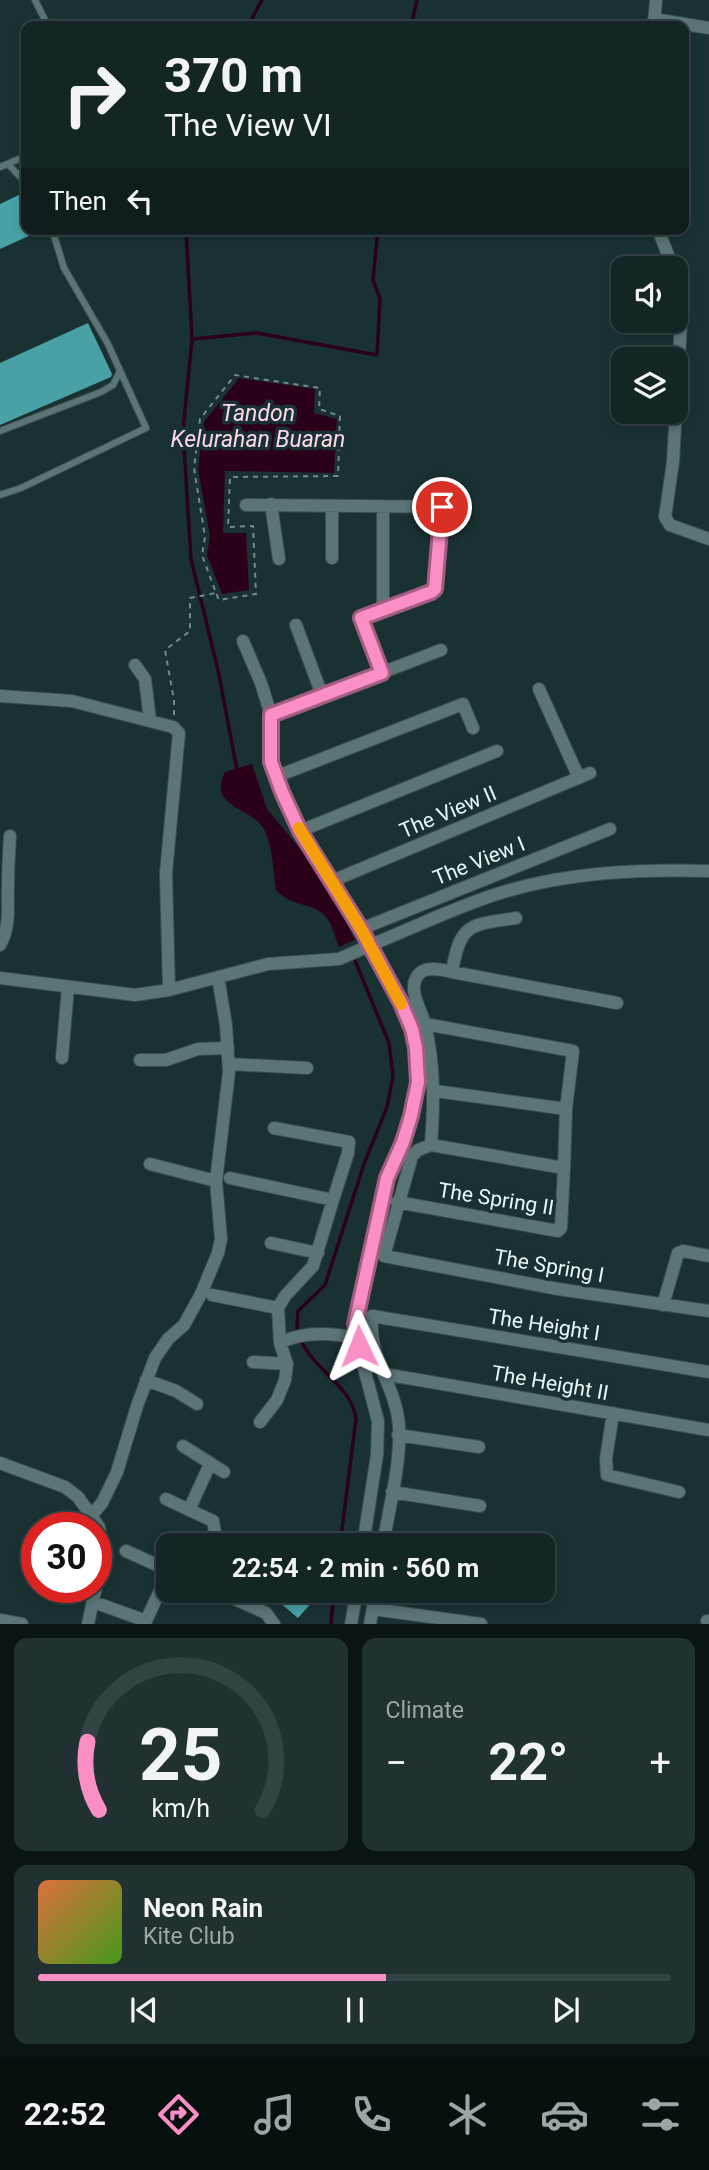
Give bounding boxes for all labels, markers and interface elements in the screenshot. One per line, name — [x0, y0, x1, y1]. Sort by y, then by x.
text: 370 m — [164, 47, 303, 104]
icon: right — [49, 49, 140, 140]
text: The View VI — [164, 106, 332, 144]
icon: left — [121, 182, 159, 220]
text: Then — [49, 186, 107, 216]
map controls — [611, 256, 688, 424]
button: sound — [611, 256, 688, 333]
button: layers — [611, 347, 688, 424]
water label: Tandon Kelurahan Buaran — [171, 400, 345, 453]
pin — [412, 477, 472, 537]
icon: arrive — [423, 488, 461, 526]
street label: The View II — [396, 781, 500, 843]
street label: The View I — [430, 832, 528, 890]
street label: The Spring II — [436, 1178, 556, 1220]
street label: The Spring I — [492, 1245, 606, 1287]
street label: The Height I — [486, 1304, 602, 1346]
position arrow — [322, 1309, 396, 1383]
street label: The Height II — [490, 1361, 610, 1405]
speed limit sign: 30 — [21, 1512, 112, 1603]
text: 22:54 · 2 min · 560 m — [232, 1553, 479, 1583]
text: Climate — [386, 1697, 464, 1724]
text: 25 — [139, 1713, 223, 1799]
text: 22° — [488, 1732, 568, 1793]
text: − — [386, 1741, 407, 1785]
text: + — [649, 1741, 671, 1785]
text: km/h — [151, 1794, 210, 1823]
text: Neon Rain — [143, 1893, 263, 1923]
text: Kite Club — [143, 1923, 235, 1950]
icon: previous — [125, 1991, 163, 2029]
icon: pause — [336, 1991, 374, 2029]
icon: next — [547, 1991, 585, 2029]
icon: directions — [154, 2090, 203, 2139]
icon: music — [250, 2090, 299, 2139]
icon: phone — [347, 2090, 396, 2139]
icon: climate — [443, 2090, 492, 2139]
icon: car — [540, 2090, 589, 2139]
icon: filters — [636, 2090, 685, 2139]
text: 22:52 — [24, 2095, 106, 2133]

